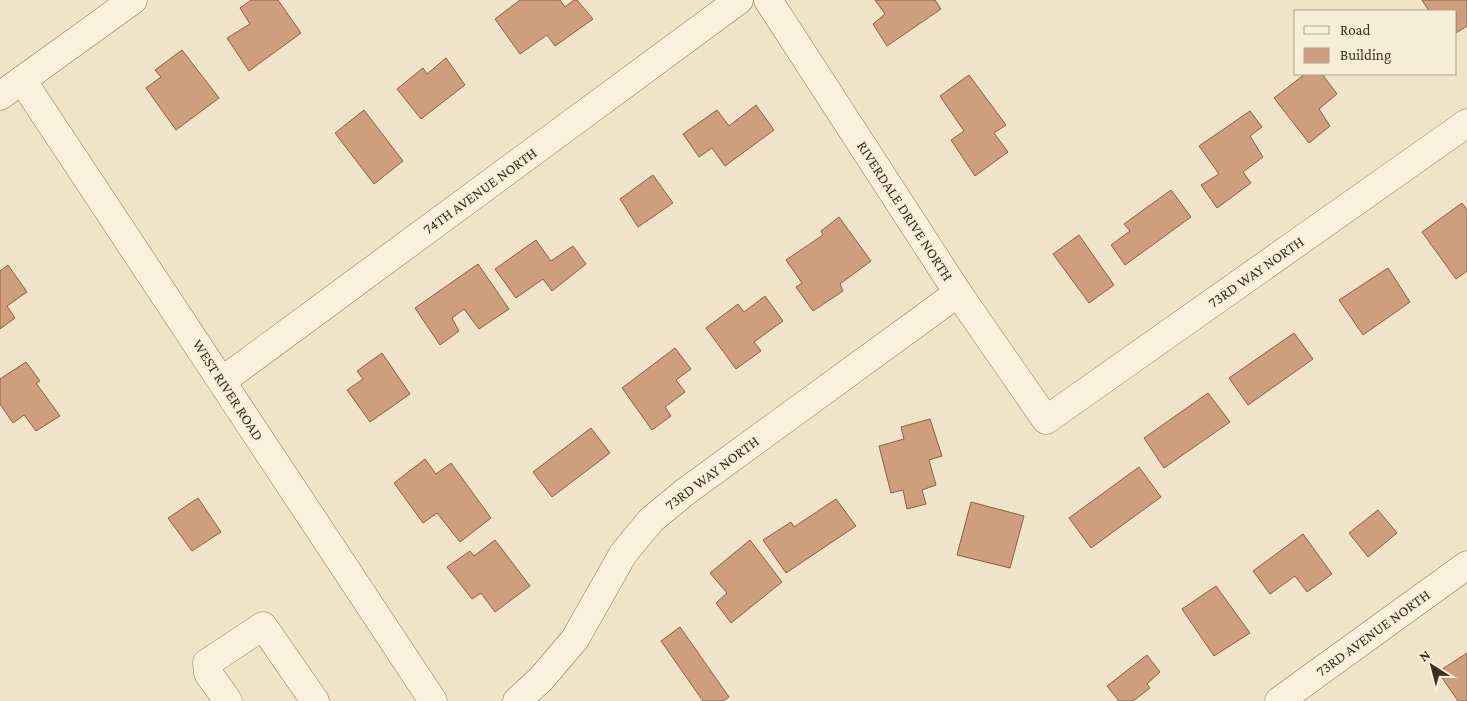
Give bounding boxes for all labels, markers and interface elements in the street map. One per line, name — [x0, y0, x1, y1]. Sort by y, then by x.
legend — [1294, 10, 1457, 75]
text: Road — [1340, 22, 1371, 38]
text: Building — [1340, 47, 1391, 64]
street label: RIVERDALE DRIVE NORTH — [854, 138, 956, 284]
street label: 74TH AVENUE NORTH — [420, 144, 540, 238]
street label: 73RD WAY NORTH — [1205, 233, 1307, 311]
street label: WEST RIVER ROAD — [189, 337, 267, 443]
street label: 73RD WAY NORTH — [662, 433, 762, 513]
street label: 73RD AVENUE NORTH — [1313, 586, 1433, 680]
north arrow — [1407, 641, 1457, 691]

